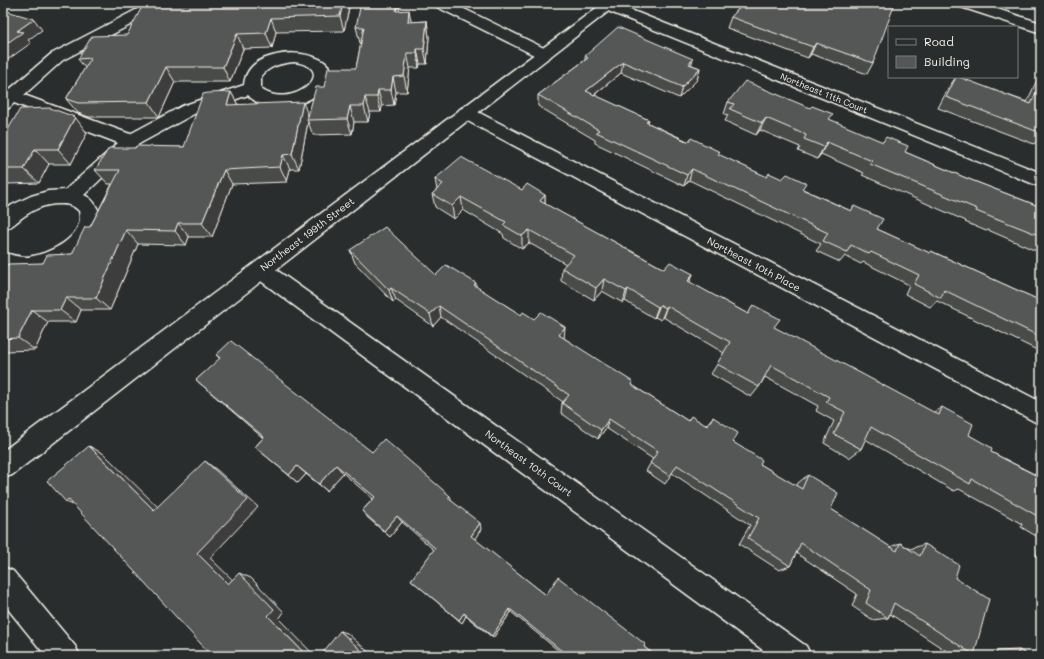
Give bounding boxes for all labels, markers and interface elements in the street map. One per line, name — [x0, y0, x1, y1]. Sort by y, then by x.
legend — [888, 26, 1018, 78]
text: Road — [924, 33, 954, 49]
text: Building — [924, 53, 970, 69]
street label: Northeast 11th Court — [779, 70, 869, 116]
street label: Northeast 199th Street — [257, 194, 357, 274]
street label: Northeast 10th Place — [705, 233, 803, 295]
street label: Northeast 10th Court — [482, 426, 576, 500]

